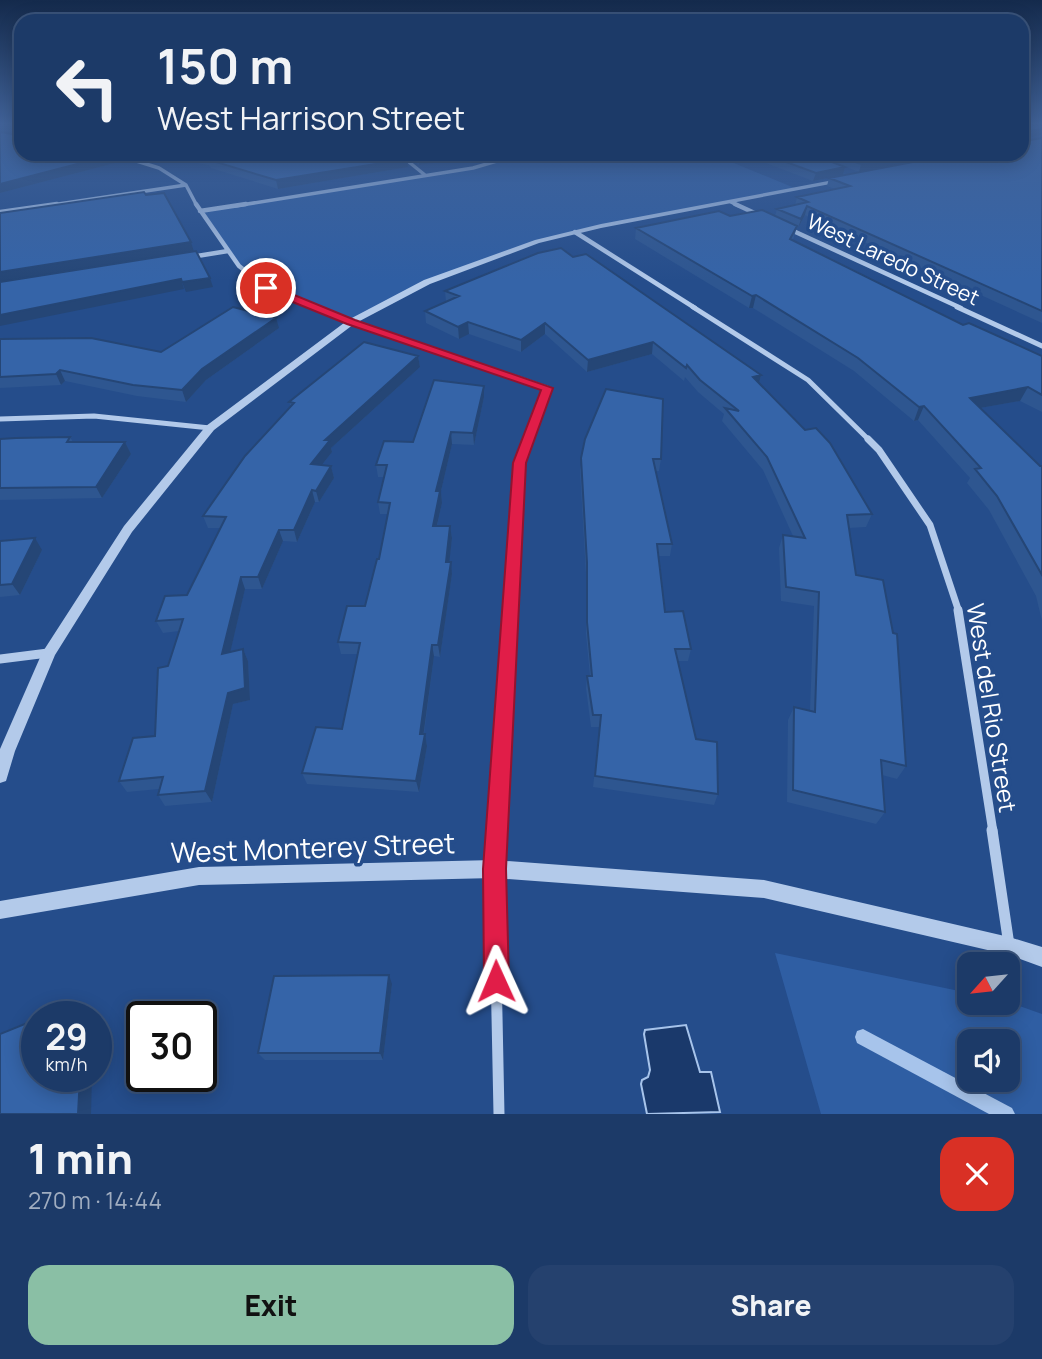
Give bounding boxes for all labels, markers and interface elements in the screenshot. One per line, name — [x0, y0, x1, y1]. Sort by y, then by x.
text: 150 m — [157, 32, 293, 99]
icon: left — [42, 42, 133, 133]
text: West Harrison Street — [157, 96, 465, 140]
street label: West Laredo Street — [803, 207, 984, 311]
pin — [236, 258, 296, 318]
icon: arrive — [247, 269, 285, 307]
street label: West del Rio Street — [960, 601, 1025, 815]
street label: West Monterey Street — [170, 823, 456, 871]
position arrow — [459, 944, 533, 1018]
north arrow — [957, 952, 1020, 1015]
map controls — [957, 952, 1020, 1092]
speed limit sign: 30 — [126, 1001, 217, 1092]
text: 29 — [45, 1013, 88, 1061]
button: sound — [957, 1029, 1020, 1092]
text: km/h — [46, 1052, 87, 1076]
text: 1 min — [28, 1129, 133, 1187]
button: close — [940, 1137, 1014, 1211]
text: 270 m · 14:44 — [28, 1184, 162, 1216]
button: Exit — [28, 1265, 514, 1345]
button: Share — [528, 1265, 1014, 1345]

